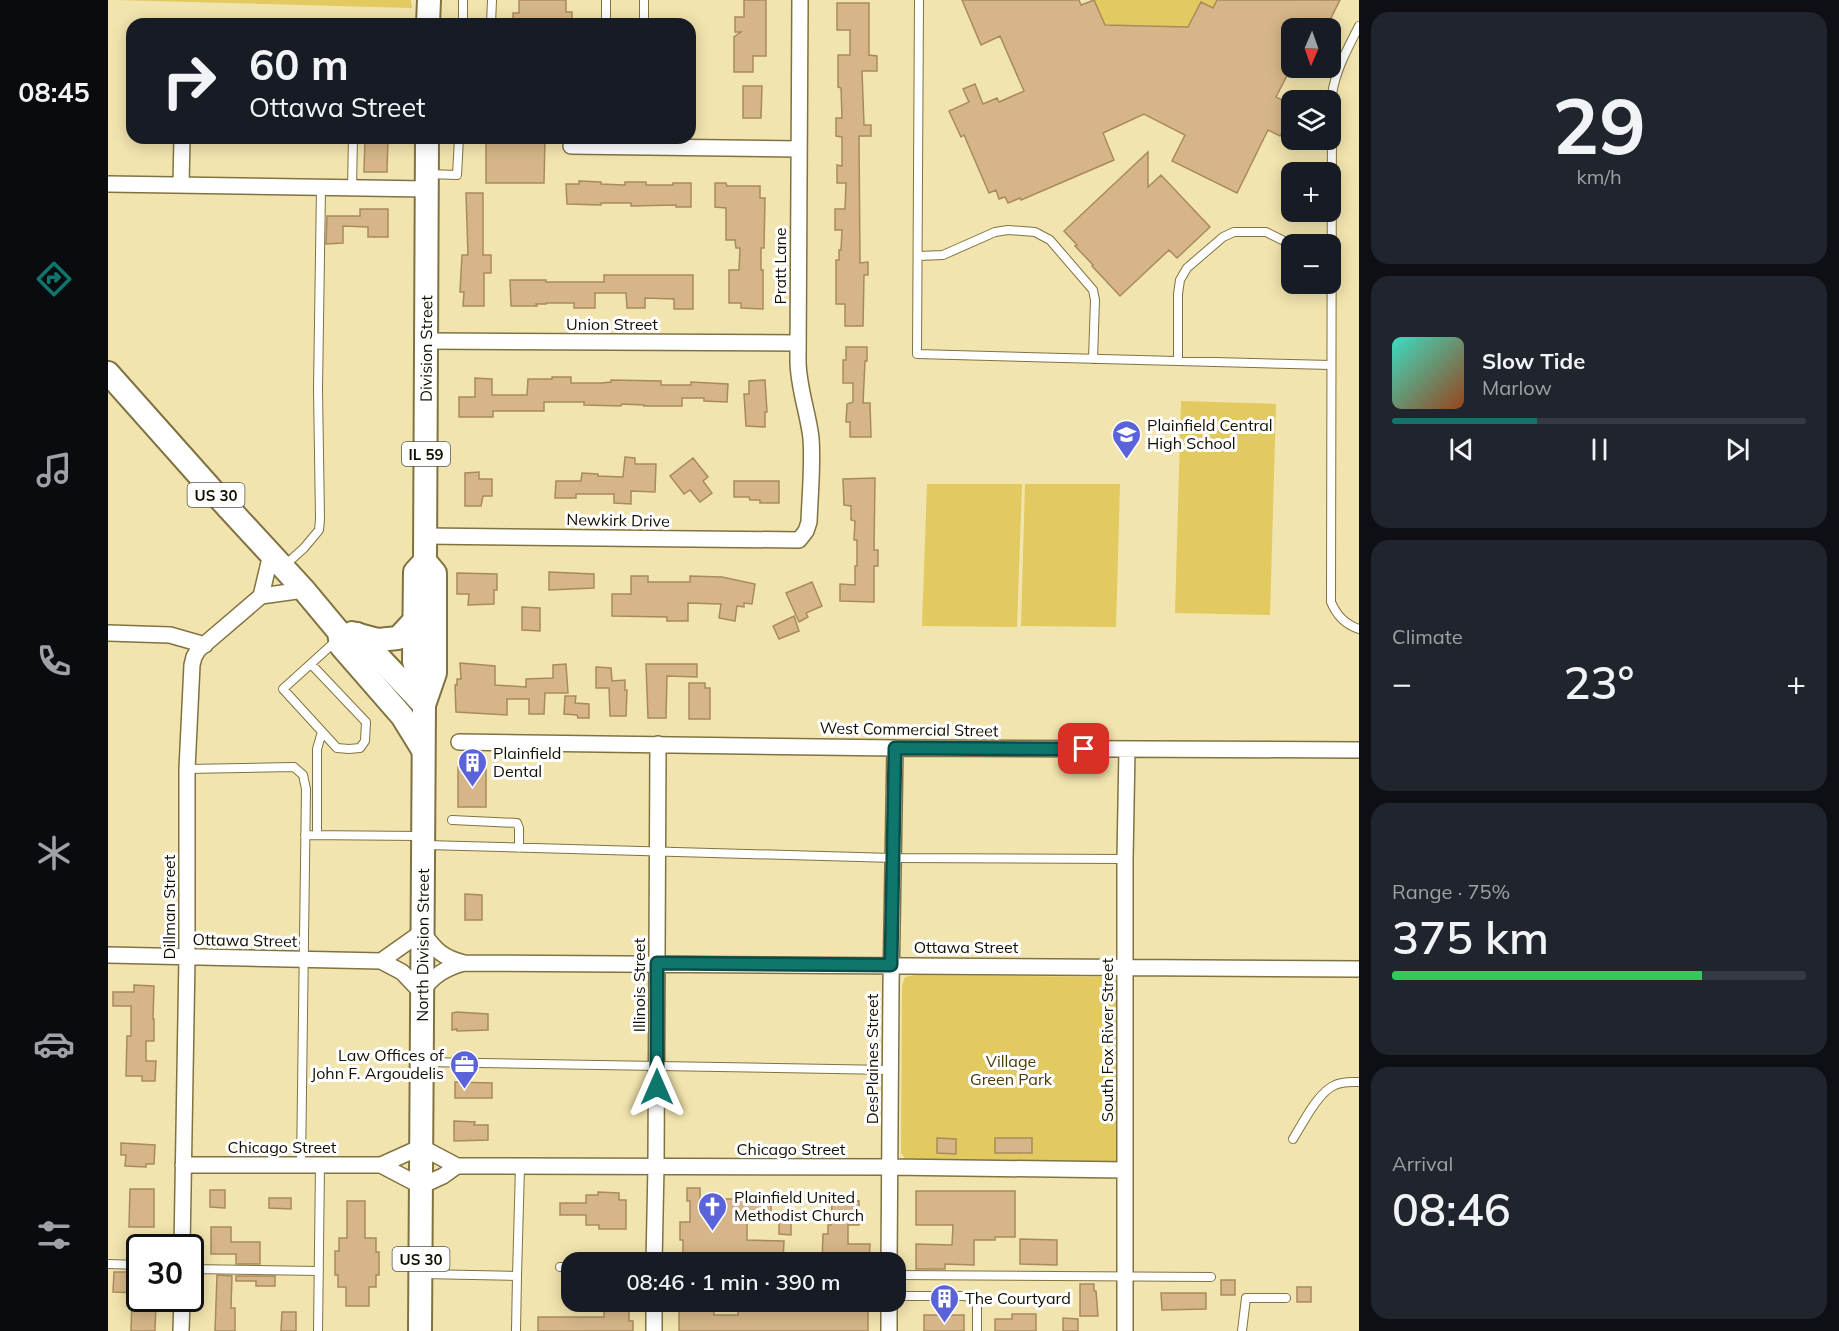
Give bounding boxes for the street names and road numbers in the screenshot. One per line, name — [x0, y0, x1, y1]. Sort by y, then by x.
street label: Pratt Lane — [770, 227, 790, 305]
street label: Division Street — [416, 295, 436, 402]
street label: Union Street — [566, 314, 658, 334]
road number: IL 59 — [402, 442, 450, 466]
road number: US 30 — [188, 483, 244, 507]
street label: Newkirk Drive — [566, 509, 670, 531]
street label: West Commercial Street — [819, 717, 999, 741]
street label: Dillman Street — [159, 854, 179, 959]
street label: North Division Street — [412, 868, 433, 1022]
street label: Ottawa Street — [193, 929, 298, 951]
street label: Illinois Street — [629, 937, 649, 1032]
street label: Ottawa Street — [914, 937, 1019, 957]
street label: South Fox River Street — [1097, 958, 1117, 1122]
street label: DesPlaines Street — [862, 993, 882, 1124]
street label: Chicago Street — [228, 1137, 337, 1157]
street label: Chicago Street — [737, 1139, 846, 1159]
road number: US 30 — [392, 1247, 450, 1271]

